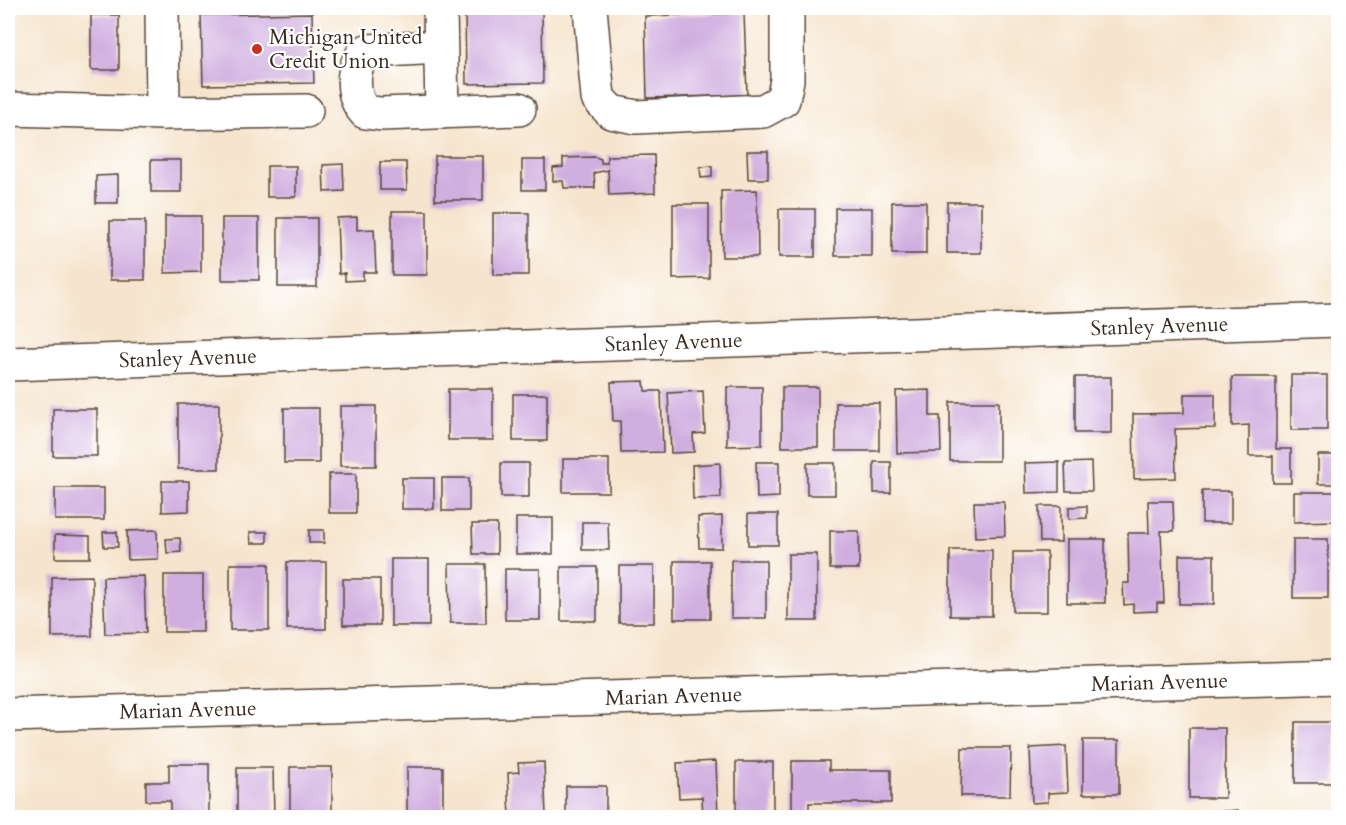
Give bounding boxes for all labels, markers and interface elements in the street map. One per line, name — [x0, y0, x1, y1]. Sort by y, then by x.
place label: Michigan United Credit Union — [269, 23, 422, 76]
marker: Michigan United Credit Union — [250, 42, 264, 56]
street label: Stanley Avenue — [1090, 309, 1229, 343]
street label: Stanley Avenue — [604, 325, 743, 359]
street label: Stanley Avenue — [118, 341, 257, 375]
street label: Marian Avenue — [1091, 666, 1229, 699]
street label: Marian Avenue — [605, 680, 743, 712]
street label: Marian Avenue — [119, 693, 257, 726]

